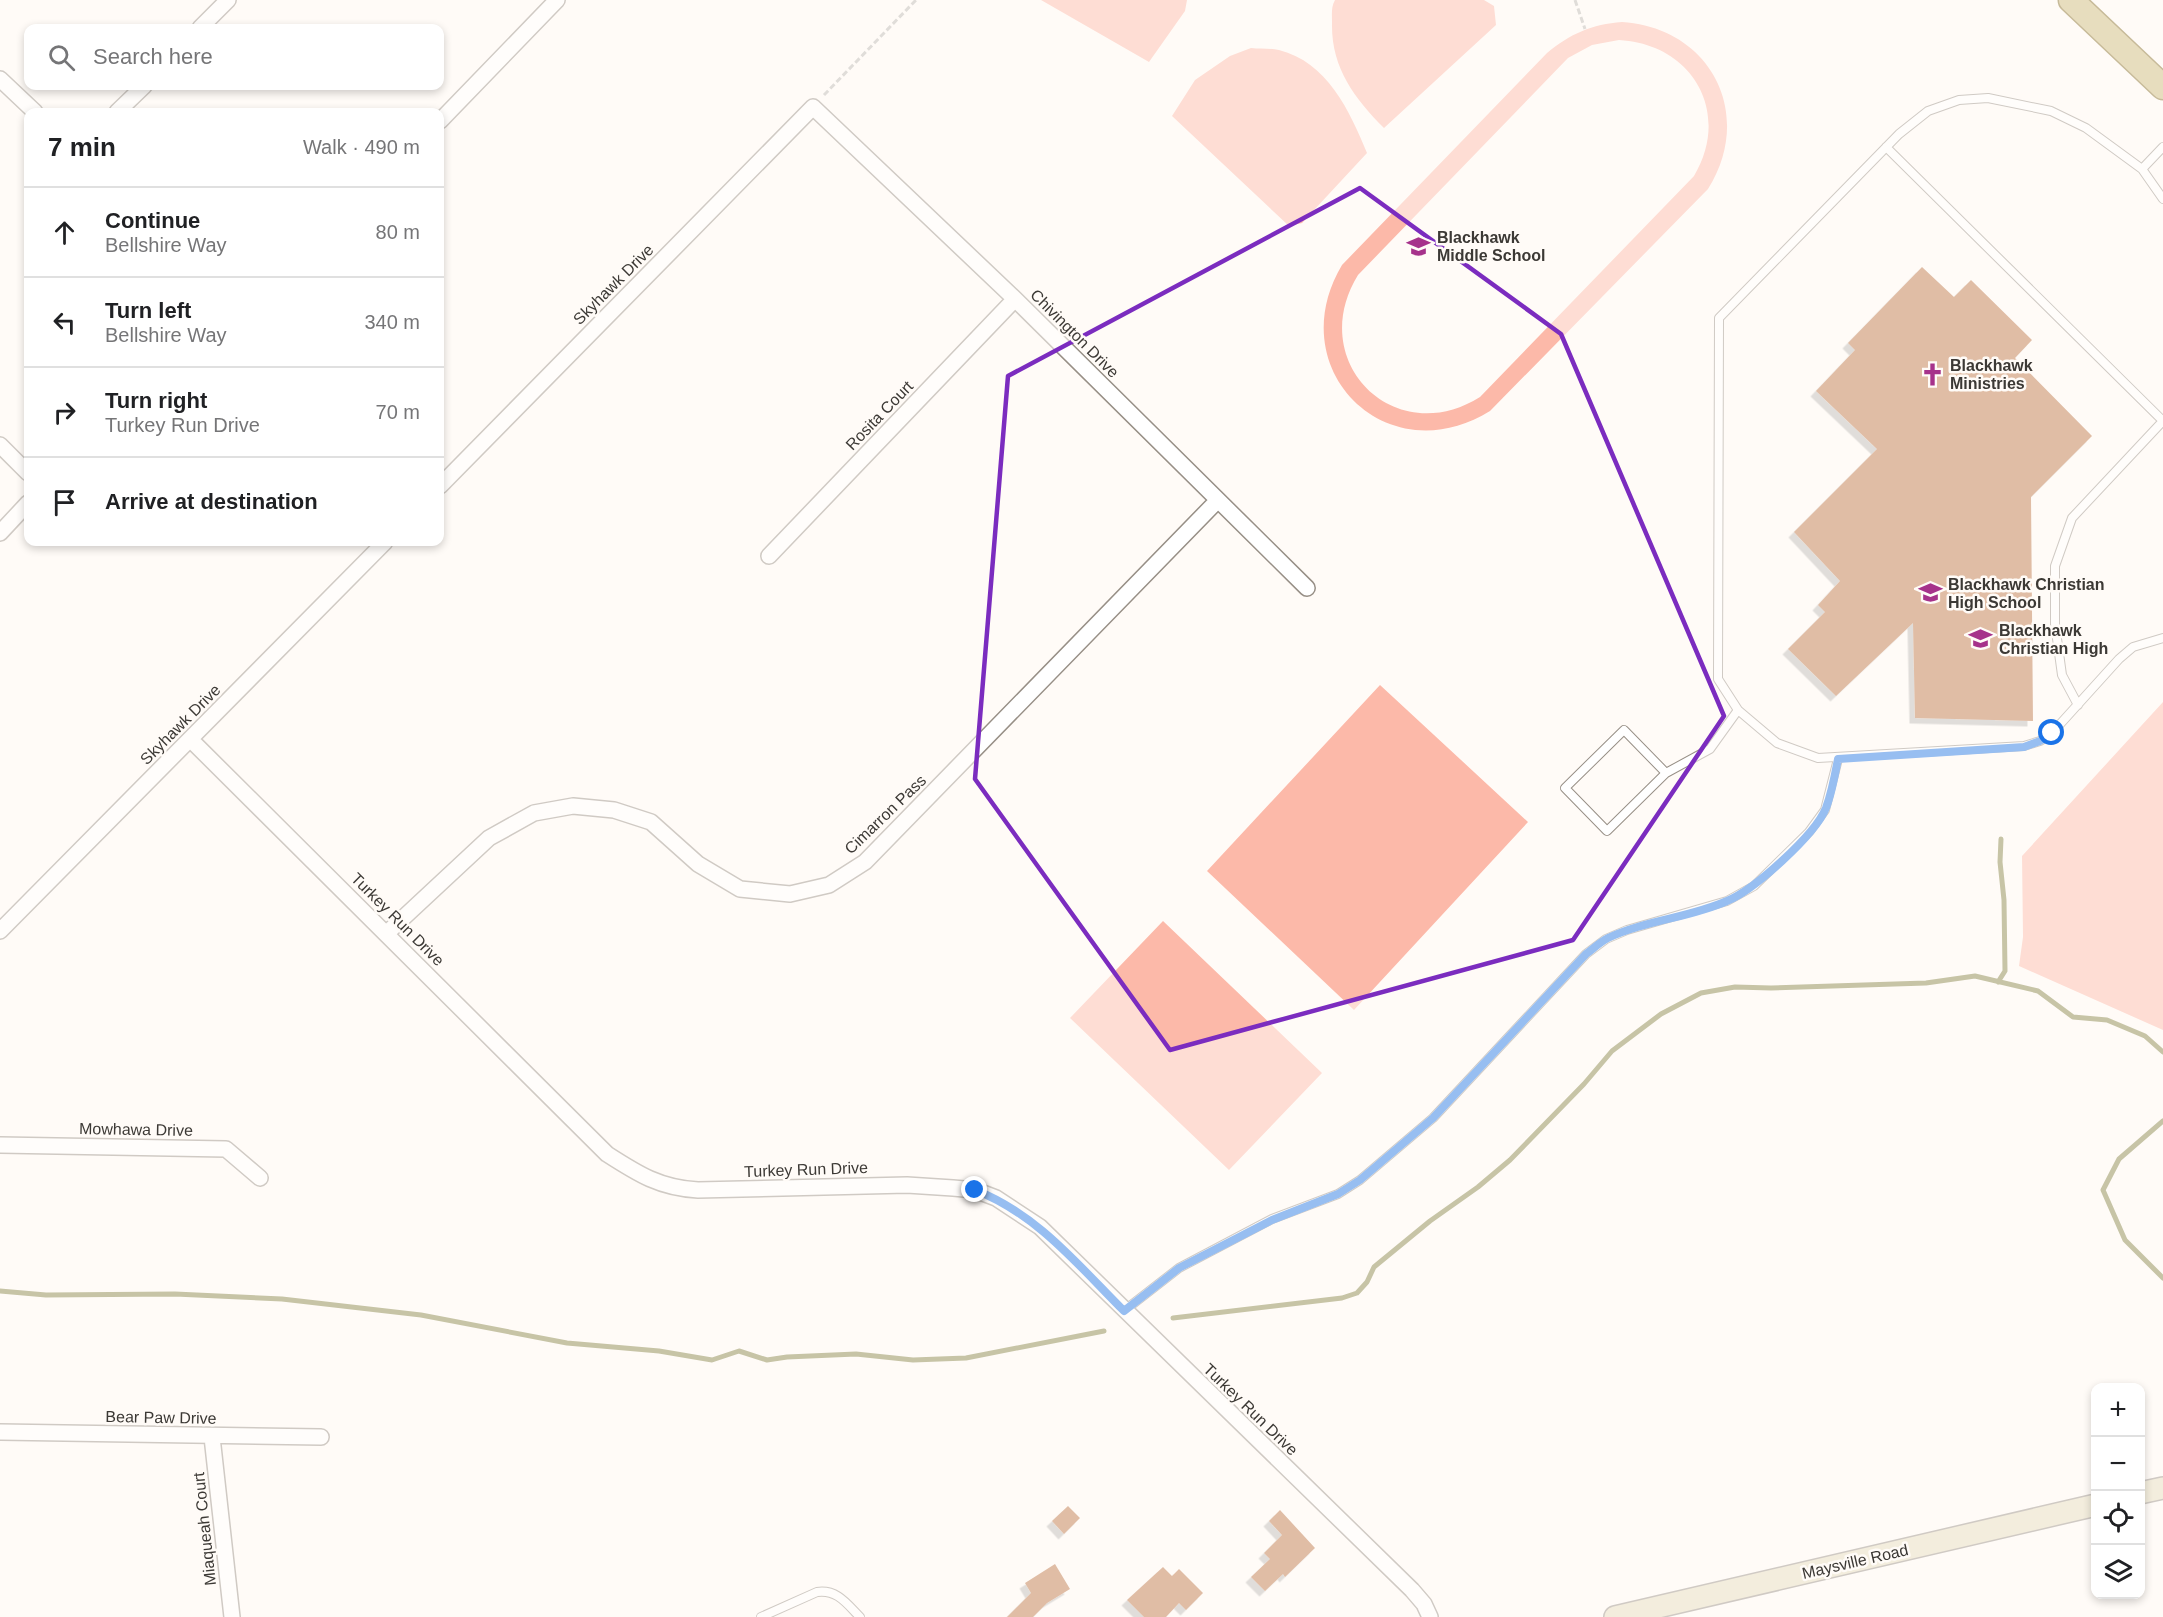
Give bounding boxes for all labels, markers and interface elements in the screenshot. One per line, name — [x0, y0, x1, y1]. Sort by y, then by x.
search box — [24, 24, 444, 90]
icon: search — [45, 41, 78, 74]
text: Search here — [93, 44, 213, 69]
text: 7 min — [48, 132, 116, 162]
text: Walk · 490 m — [303, 136, 420, 158]
text: Continue — [105, 208, 200, 233]
icon: ahead — [48, 216, 81, 249]
text: 80 m — [376, 221, 420, 243]
place label: Blackhawk Middle School — [1437, 229, 1545, 264]
school or university icon: Blackhawk Middle School — [1406, 233, 1432, 259]
text: Bellshire Way — [105, 234, 227, 256]
street label: Skyhawk Drive — [570, 241, 657, 328]
street label: Chivington Drive — [1027, 286, 1122, 381]
text: Turn left — [105, 298, 191, 323]
icon: left — [48, 306, 81, 339]
text: 340 m — [364, 311, 420, 333]
text: Bellshire Way — [105, 324, 227, 346]
place label: Blackhawk Ministries — [1950, 357, 2033, 392]
church icon: Blackhawk Ministries — [1919, 361, 1945, 387]
street label: Rosita Court — [842, 377, 917, 453]
text: Turn right — [105, 388, 207, 413]
icon: right — [48, 396, 81, 429]
text: 70 m — [376, 401, 420, 423]
text: Turkey Run Drive — [105, 414, 260, 436]
icon: arrive — [48, 486, 81, 519]
text: Arrive at destination — [105, 489, 318, 514]
place label: Blackhawk Christian High School — [1948, 576, 2105, 611]
school or university icon: Blackhawk Christian High School — [1917, 580, 1943, 606]
place label: Blackhawk Christian High — [1999, 622, 2108, 657]
school or university icon: Blackhawk Christian High — [1968, 626, 1994, 652]
street label: Skyhawk Drive — [137, 681, 224, 768]
route start — [2038, 719, 2064, 745]
street label: Cimarron Pass — [841, 771, 929, 857]
street label: Turkey Run Drive — [348, 870, 448, 969]
street label: Mowhawa Drive — [79, 1120, 193, 1139]
street label: Turkey Run Drive — [744, 1159, 868, 1180]
route end — [961, 1176, 987, 1202]
street label: Turkey Run Drive — [1200, 1360, 1301, 1459]
map controls — [2091, 1383, 2145, 1599]
button: + — [2091, 1383, 2145, 1437]
street label: Bear Paw Drive — [105, 1408, 217, 1427]
button: − — [2091, 1437, 2145, 1491]
street label: Miaqueah Court — [190, 1471, 219, 1586]
button: locate — [2091, 1491, 2145, 1545]
street label: Maysville Road — [1800, 1541, 1910, 1582]
button: layers — [2091, 1545, 2145, 1599]

